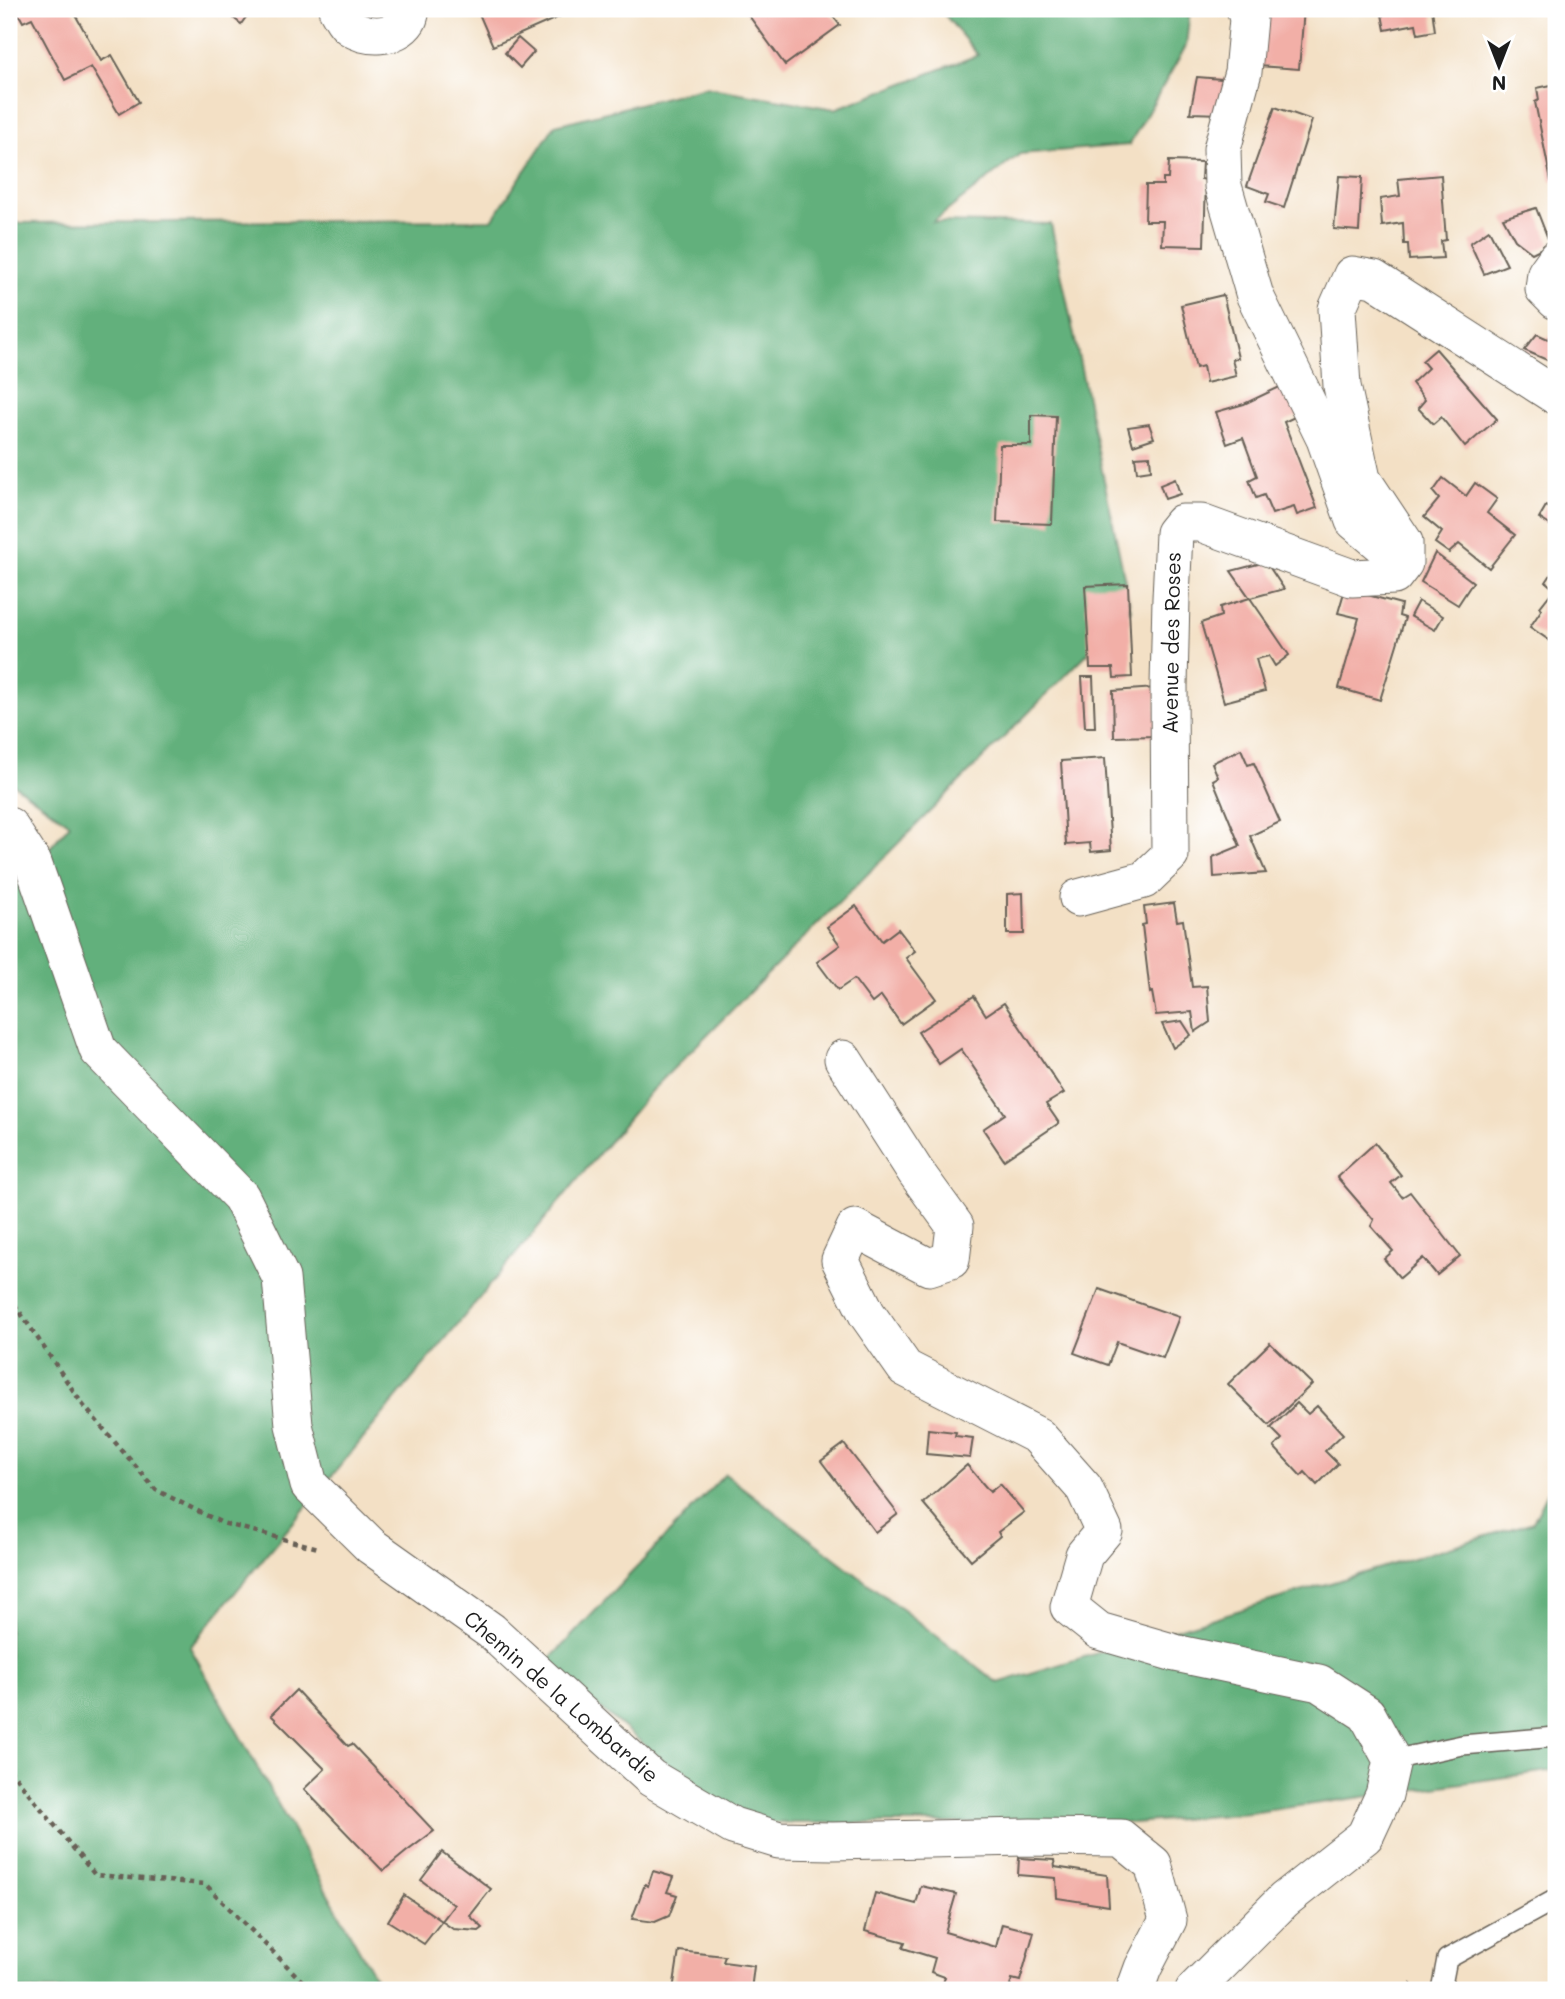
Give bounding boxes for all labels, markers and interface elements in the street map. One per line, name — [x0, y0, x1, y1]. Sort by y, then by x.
north arrow — [1464, 32, 1534, 102]
text: N — [1492, 71, 1506, 96]
street label: Avenue des Roses — [1155, 552, 1186, 734]
street label: Chemin de la Lombardie — [459, 1604, 665, 1788]

